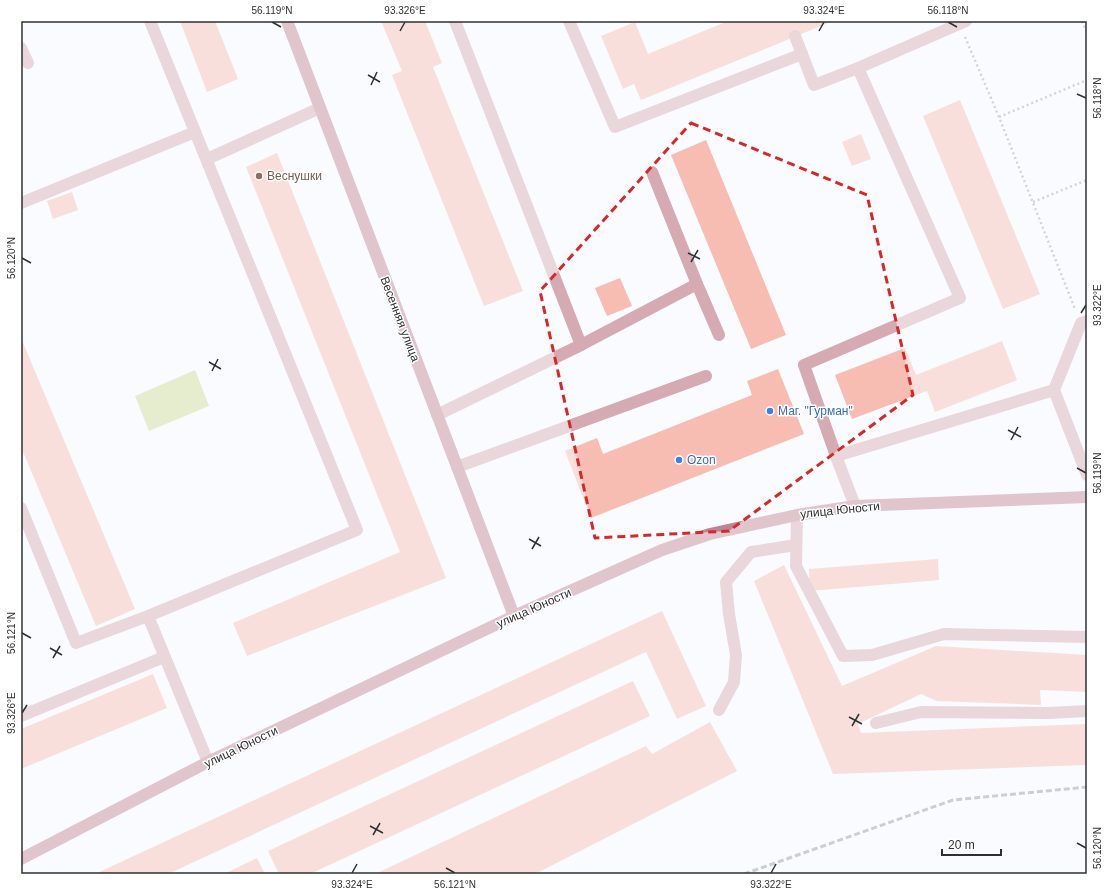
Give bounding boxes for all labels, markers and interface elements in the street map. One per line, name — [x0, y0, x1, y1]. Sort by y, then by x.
text: 56.119°N — [251, 5, 293, 16]
text: 93.326°E — [384, 5, 426, 16]
text: 93.324°E — [803, 5, 845, 16]
text: 56.118°N — [927, 5, 969, 16]
text: 56.118°N — [1092, 77, 1103, 119]
place label: Веснушки — [267, 169, 322, 183]
marker: Веснушки — [254, 171, 264, 181]
text: 56.120°N — [6, 237, 17, 279]
street label: Весенняя улица — [377, 275, 423, 364]
text: 93.322°E — [1092, 284, 1103, 326]
place label: Маг. "Гурман" — [778, 404, 853, 418]
marker: Маг. "Гурман" — [765, 406, 775, 416]
text: 56.119°N — [1092, 452, 1103, 494]
place label: Ozon — [687, 453, 716, 467]
marker: Ozon — [674, 455, 684, 465]
street label: улица Юности — [800, 499, 880, 521]
street label: улица Юности — [495, 585, 573, 631]
text: 56.121°N — [6, 612, 17, 654]
text: 93.326°E — [6, 692, 17, 734]
street label: улица Юности — [202, 723, 280, 771]
text: 56.120°N — [1092, 827, 1103, 869]
scale bar — [942, 831, 1001, 857]
text: 20 m — [948, 838, 975, 852]
text: 93.324°E — [331, 879, 373, 890]
text: 56.121°N — [434, 879, 476, 890]
text: 93.322°E — [750, 879, 792, 890]

